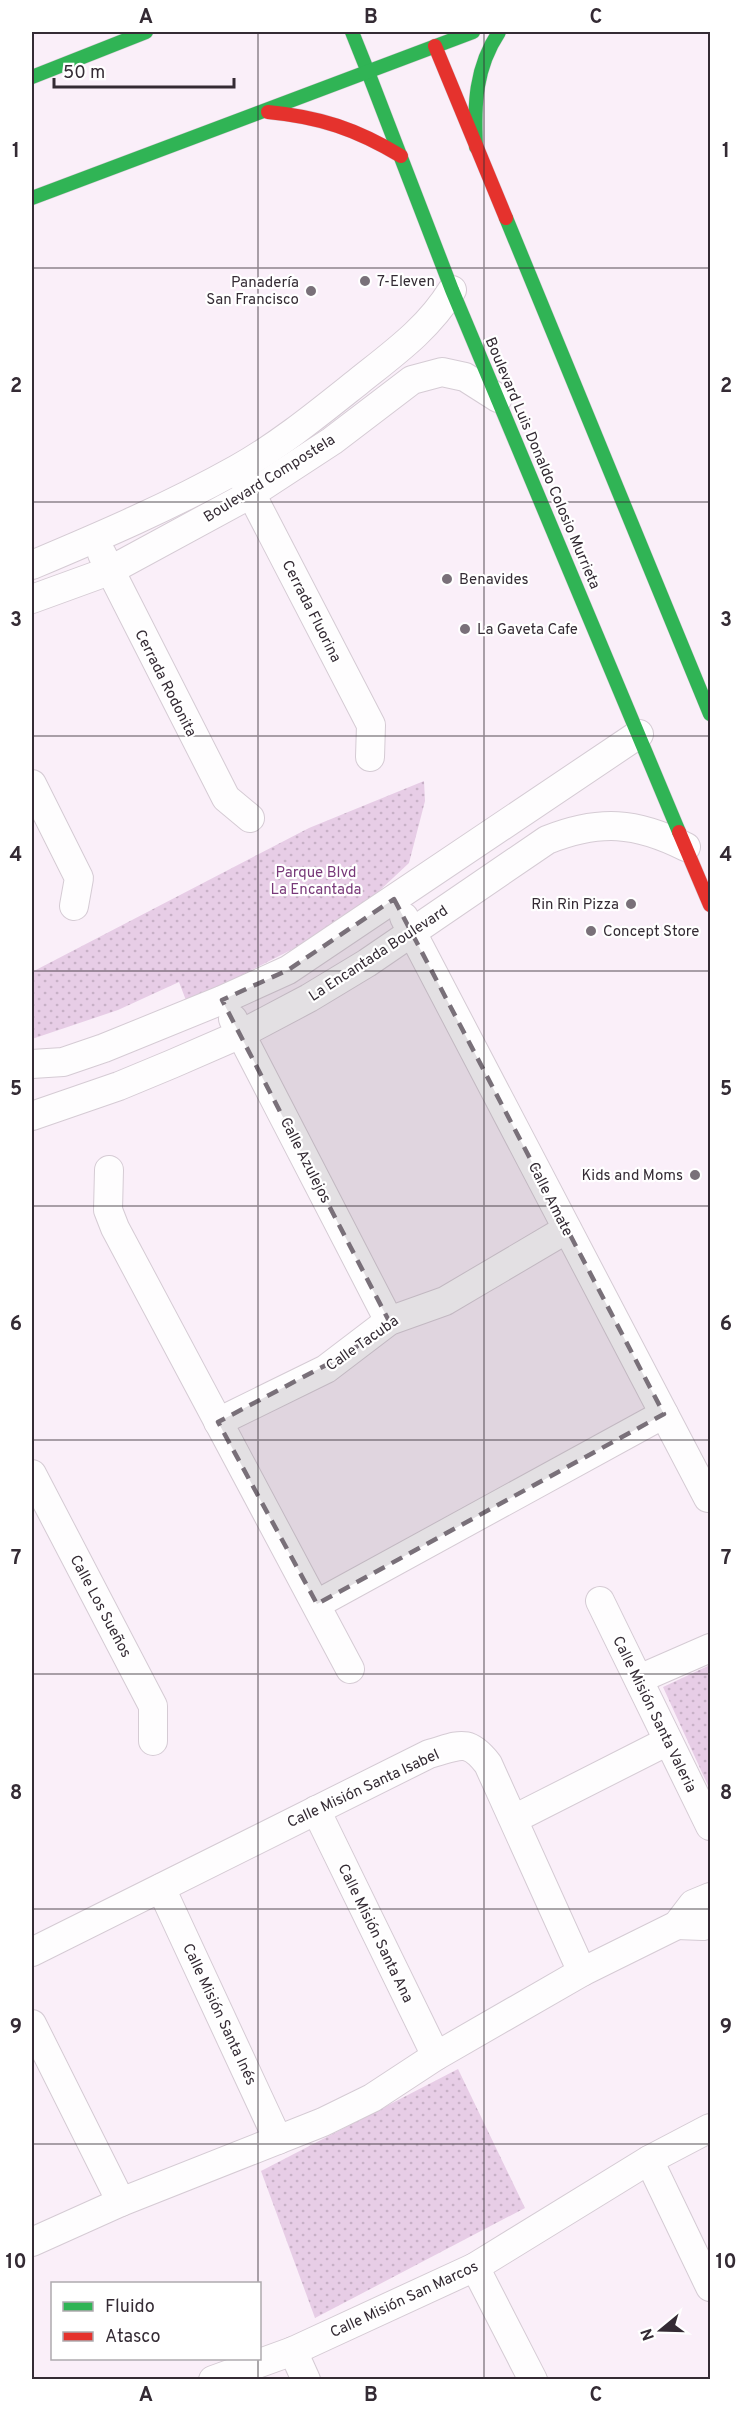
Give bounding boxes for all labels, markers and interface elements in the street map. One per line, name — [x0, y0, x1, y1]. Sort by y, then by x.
text: A — [139, 5, 153, 31]
text: B — [364, 5, 378, 31]
text: C — [590, 5, 602, 31]
scale bar — [54, 51, 234, 89]
text: 50 m — [63, 62, 105, 85]
text: 1 — [12, 139, 20, 165]
text: 1 — [722, 139, 730, 165]
place label: 7-Eleven — [377, 273, 435, 292]
place label: Panadería San Francisco — [206, 274, 299, 310]
marker: 7-Eleven — [358, 274, 372, 288]
marker: Panadería San Francisco — [304, 284, 318, 298]
street label: Boulevard Luis Donaldo Colosio Murrieta — [480, 335, 603, 592]
text: 2 — [10, 374, 22, 400]
text: 2 — [720, 374, 732, 400]
street label: Boulevard Compostela — [200, 431, 339, 527]
street label: Cerrada Fluorina — [277, 557, 345, 666]
place label: Benavides — [459, 571, 528, 590]
marker: Benavides — [440, 572, 454, 586]
text: 3 — [10, 608, 22, 634]
text: 3 — [720, 608, 732, 634]
place label: La Gaveta Cafe — [477, 621, 578, 640]
marker: La Gaveta Cafe — [458, 622, 472, 636]
street label: Cerrada Rodonita — [129, 627, 200, 741]
text: 4 — [10, 843, 22, 869]
text: 4 — [720, 843, 732, 869]
park label: Parque Blvd La Encantada — [271, 864, 362, 900]
place label: Rin Rin Pizza — [531, 896, 619, 915]
marker: Rin Rin Pizza — [624, 897, 638, 911]
street label: La Encantada Boulevard — [306, 902, 452, 1006]
place label: Concept Store — [603, 923, 699, 942]
marker: Concept Store — [584, 924, 598, 938]
text: 5 — [10, 1077, 22, 1103]
text: 5 — [720, 1077, 732, 1103]
street label: Calle Azulejos — [275, 1115, 334, 1207]
street label: Calle Amate — [523, 1159, 576, 1240]
place label: Kids and Moms — [581, 1167, 683, 1186]
marker: Kids and Moms — [688, 1168, 702, 1182]
text: 6 — [10, 1312, 22, 1338]
street label: Calle Tacuba — [323, 1312, 403, 1376]
text: 6 — [720, 1312, 732, 1338]
text: 7 — [11, 1546, 21, 1572]
text: 7 — [721, 1546, 731, 1572]
street label: Calle Los Sueños — [65, 1552, 135, 1661]
street label: Calle Misión Santa Valeria — [607, 1633, 700, 1796]
street label: Calle Misión Santa Isabel — [285, 1746, 443, 1833]
text: 8 — [10, 1781, 22, 1807]
text: 8 — [720, 1781, 732, 1807]
street label: Calle Misión Santa Ana — [333, 1861, 417, 2006]
street label: Calle Misión Santa Inés — [177, 1941, 260, 2089]
text: 9 — [10, 2015, 22, 2041]
text: 9 — [720, 2015, 732, 2041]
text: 10 — [5, 2250, 27, 2276]
text: 10 — [715, 2250, 737, 2276]
street label: Calle Misión San Marcos — [328, 2258, 482, 2343]
legend — [51, 2282, 261, 2360]
text: Fluido — [105, 2296, 155, 2319]
north arrow — [631, 2300, 691, 2360]
text: Atasco — [105, 2326, 161, 2349]
text: N — [637, 2326, 660, 2343]
text: A — [139, 2383, 153, 2409]
text: B — [364, 2383, 378, 2409]
text: C — [590, 2383, 602, 2409]

